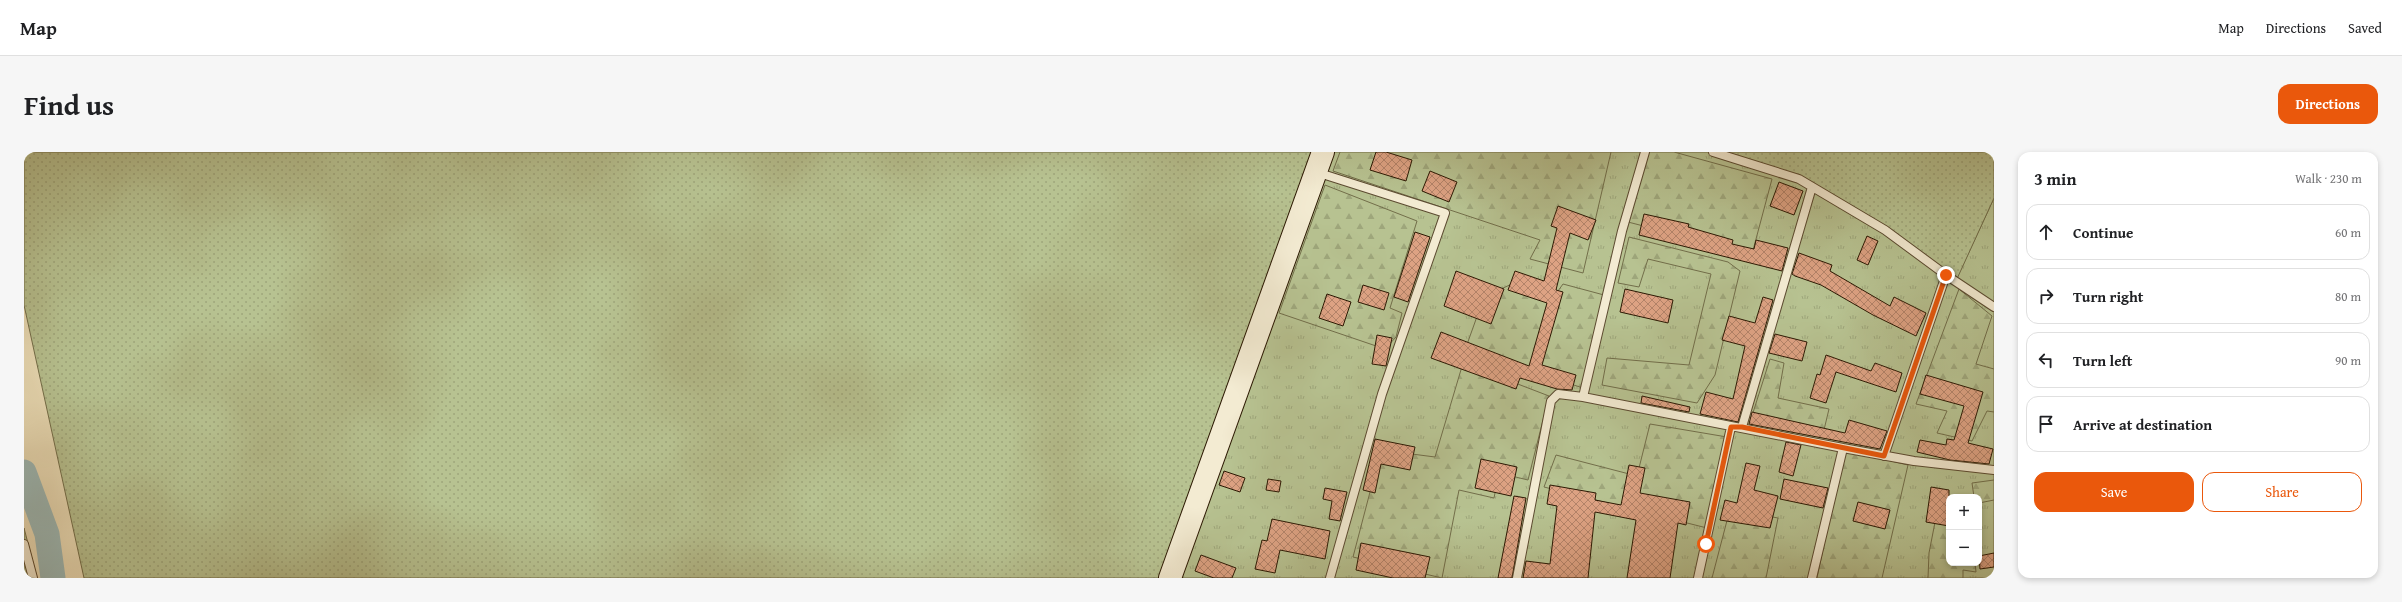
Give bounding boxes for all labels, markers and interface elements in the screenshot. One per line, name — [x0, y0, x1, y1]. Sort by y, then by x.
text: Map — [20, 14, 57, 42]
text: Map — [2218, 18, 2244, 38]
text: Directions — [2266, 18, 2326, 38]
text: Saved — [2348, 18, 2382, 38]
text: Find us — [24, 84, 114, 125]
button: Directions — [2278, 84, 2378, 124]
text: 3 min — [2034, 166, 2076, 191]
text: Walk · 230 m — [2295, 169, 2362, 188]
icon: ahead — [2035, 221, 2057, 243]
text: Continue — [2073, 222, 2134, 243]
text: 60 m — [2335, 223, 2361, 242]
route end — [1937, 266, 1955, 284]
icon: right — [2035, 285, 2057, 307]
text: Turn right — [2073, 286, 2144, 307]
text: 80 m — [2335, 287, 2361, 306]
icon: left — [2035, 349, 2057, 371]
text: Turn left — [2073, 350, 2132, 371]
text: 90 m — [2335, 351, 2361, 370]
icon: arrive — [2035, 413, 2057, 435]
text: Arrive at destination — [2073, 414, 2212, 435]
button: Save — [2034, 472, 2194, 512]
button: Share — [2202, 472, 2362, 512]
map controls — [1946, 494, 1982, 566]
button: + — [1946, 494, 1982, 530]
button: − — [1946, 530, 1982, 566]
route start — [1697, 535, 1715, 553]

